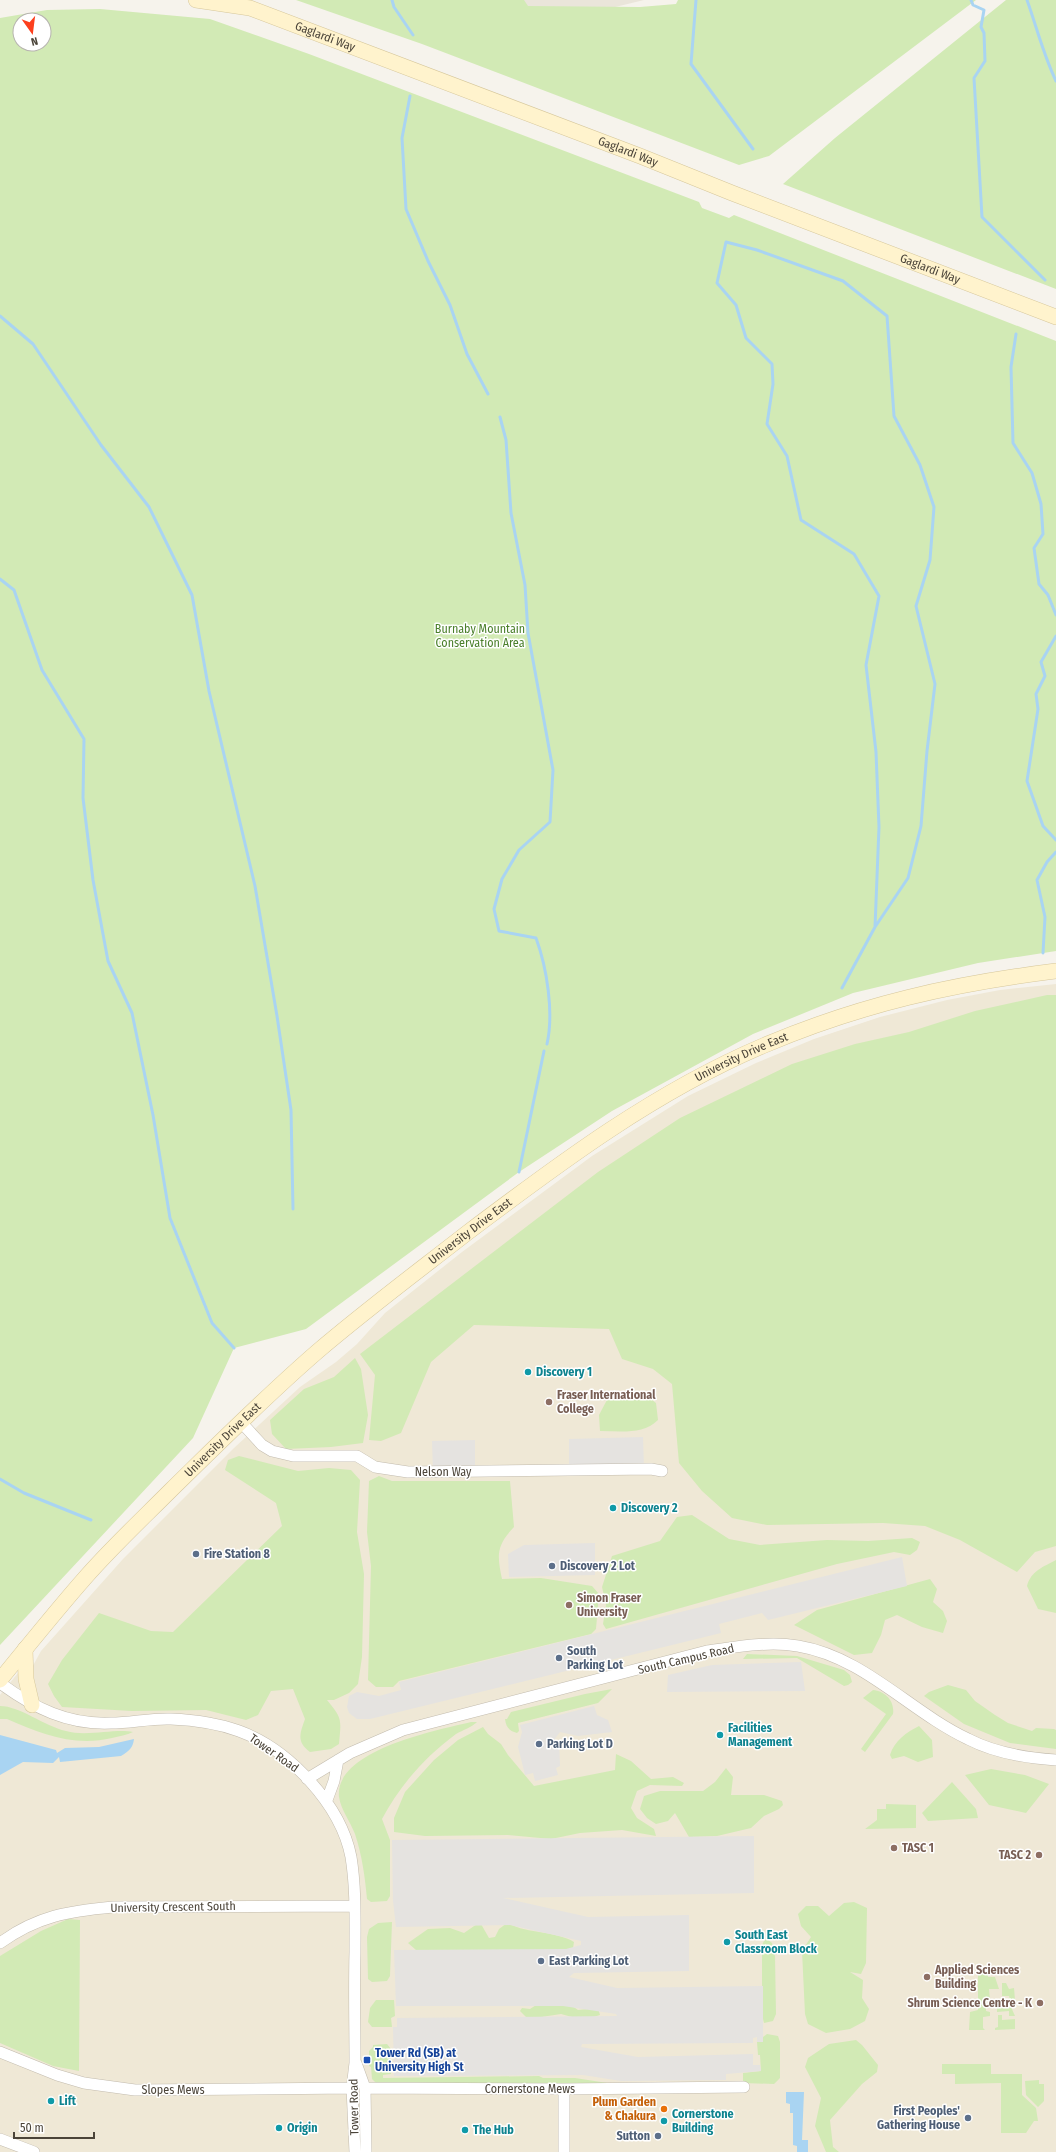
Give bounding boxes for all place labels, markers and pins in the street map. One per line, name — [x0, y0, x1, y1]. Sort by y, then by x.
place label: Discovery 1 — [536, 1365, 592, 1379]
marker: Discovery 1 — [523, 1367, 533, 1377]
place label: Fraser International College — [557, 1388, 656, 1416]
marker: Fraser International College — [544, 1397, 554, 1407]
place label: Discovery 2 — [621, 1501, 678, 1515]
marker: Discovery 2 — [608, 1503, 618, 1513]
place label: Fire Station 8 — [204, 1547, 271, 1561]
marker: Fire Station 8 — [191, 1549, 201, 1559]
place label: Discovery 2 Lot — [560, 1559, 636, 1573]
marker: Discovery 2 Lot — [547, 1561, 557, 1571]
place label: Simon Fraser University — [577, 1591, 642, 1619]
marker: Simon Fraser University — [564, 1600, 574, 1610]
place label: South Parking Lot — [567, 1644, 624, 1672]
marker: South Parking Lot — [554, 1653, 564, 1663]
place label: Facilities Management — [728, 1721, 793, 1749]
marker: Facilities Management — [715, 1730, 725, 1740]
place label: Parking Lot D — [547, 1737, 613, 1751]
marker: Parking Lot D — [534, 1739, 544, 1749]
place label: TASC 1 — [902, 1841, 934, 1855]
marker: TASC 1 — [889, 1843, 899, 1853]
place label: TASC 2 — [999, 1848, 1031, 1862]
marker: TASC 2 — [1034, 1850, 1044, 1860]
place label: South East Classroom Block — [735, 1928, 818, 1956]
marker: South East Classroom Block — [722, 1937, 732, 1947]
place label: East Parking Lot — [549, 1954, 629, 1968]
marker: East Parking Lot — [536, 1956, 546, 1966]
place label: Applied Sciences Building — [934, 1963, 1020, 1991]
marker: Applied Sciences Building — [922, 1972, 932, 1982]
place label: Shrum Science Centre - K — [907, 1996, 1033, 2010]
marker: Shrum Science Centre - K — [1035, 1998, 1045, 2008]
place label: Tower Rd (SB) at University High St — [375, 2046, 464, 2074]
marker: Tower Rd (SB) at University High St — [362, 2055, 372, 2065]
place label: Lift — [59, 2094, 77, 2108]
place label: Plum Garden & Chakura — [592, 2095, 656, 2123]
marker: Lift — [46, 2096, 56, 2106]
marker: Plum Garden & Chakura — [659, 2104, 669, 2114]
place label: First Peoples' Gathering House — [877, 2104, 960, 2132]
place label: Cornerstone Building — [672, 2107, 734, 2135]
marker: First Peoples' Gathering House — [963, 2113, 973, 2123]
marker: Cornerstone Building — [659, 2116, 669, 2126]
place label: Origin — [287, 2121, 317, 2135]
marker: Origin — [274, 2123, 284, 2133]
place label: The Hub — [473, 2123, 514, 2137]
marker: The Hub — [460, 2125, 470, 2135]
place label: Sutton — [617, 2129, 650, 2143]
marker: Sutton — [653, 2131, 663, 2141]

